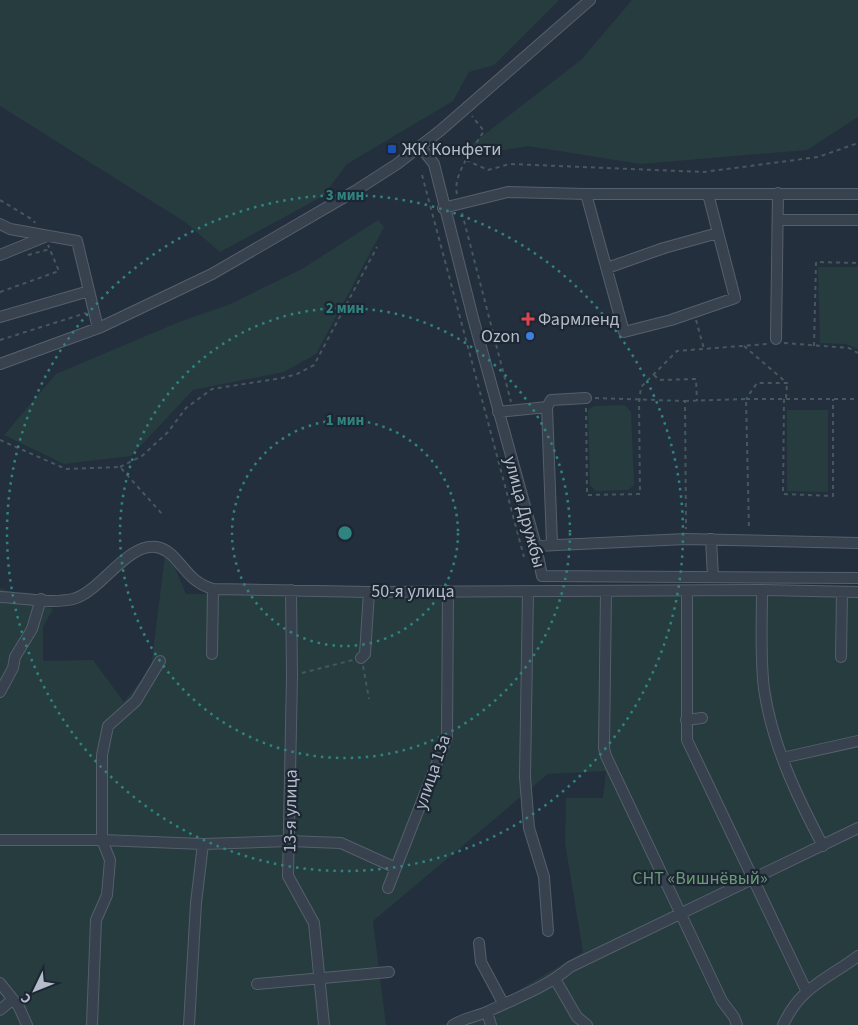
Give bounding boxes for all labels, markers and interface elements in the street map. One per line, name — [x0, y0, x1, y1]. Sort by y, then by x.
place label: ЖК Конфети — [402, 137, 502, 162]
marker: ЖК Конфети — [386, 143, 398, 155]
text: 3 мин — [326, 185, 364, 206]
text: 2 мин — [326, 298, 364, 319]
place label: Фармленд — [538, 307, 620, 332]
marker: Фармленд — [522, 313, 534, 325]
place label: Ozon — [481, 324, 520, 349]
marker: Ozon — [524, 330, 536, 342]
text: 1 мин — [326, 410, 364, 431]
street label: улица Дружбы — [498, 453, 551, 571]
centre of rings — [336, 524, 354, 542]
street label: 50-я улица — [371, 579, 455, 604]
street label: улица 13а — [408, 731, 457, 813]
street label: 13-я улица — [277, 769, 304, 853]
park label: СНТ «Вишнёвый» — [632, 866, 768, 891]
north arrow — [10, 965, 60, 1015]
text: С — [16, 988, 36, 1008]

